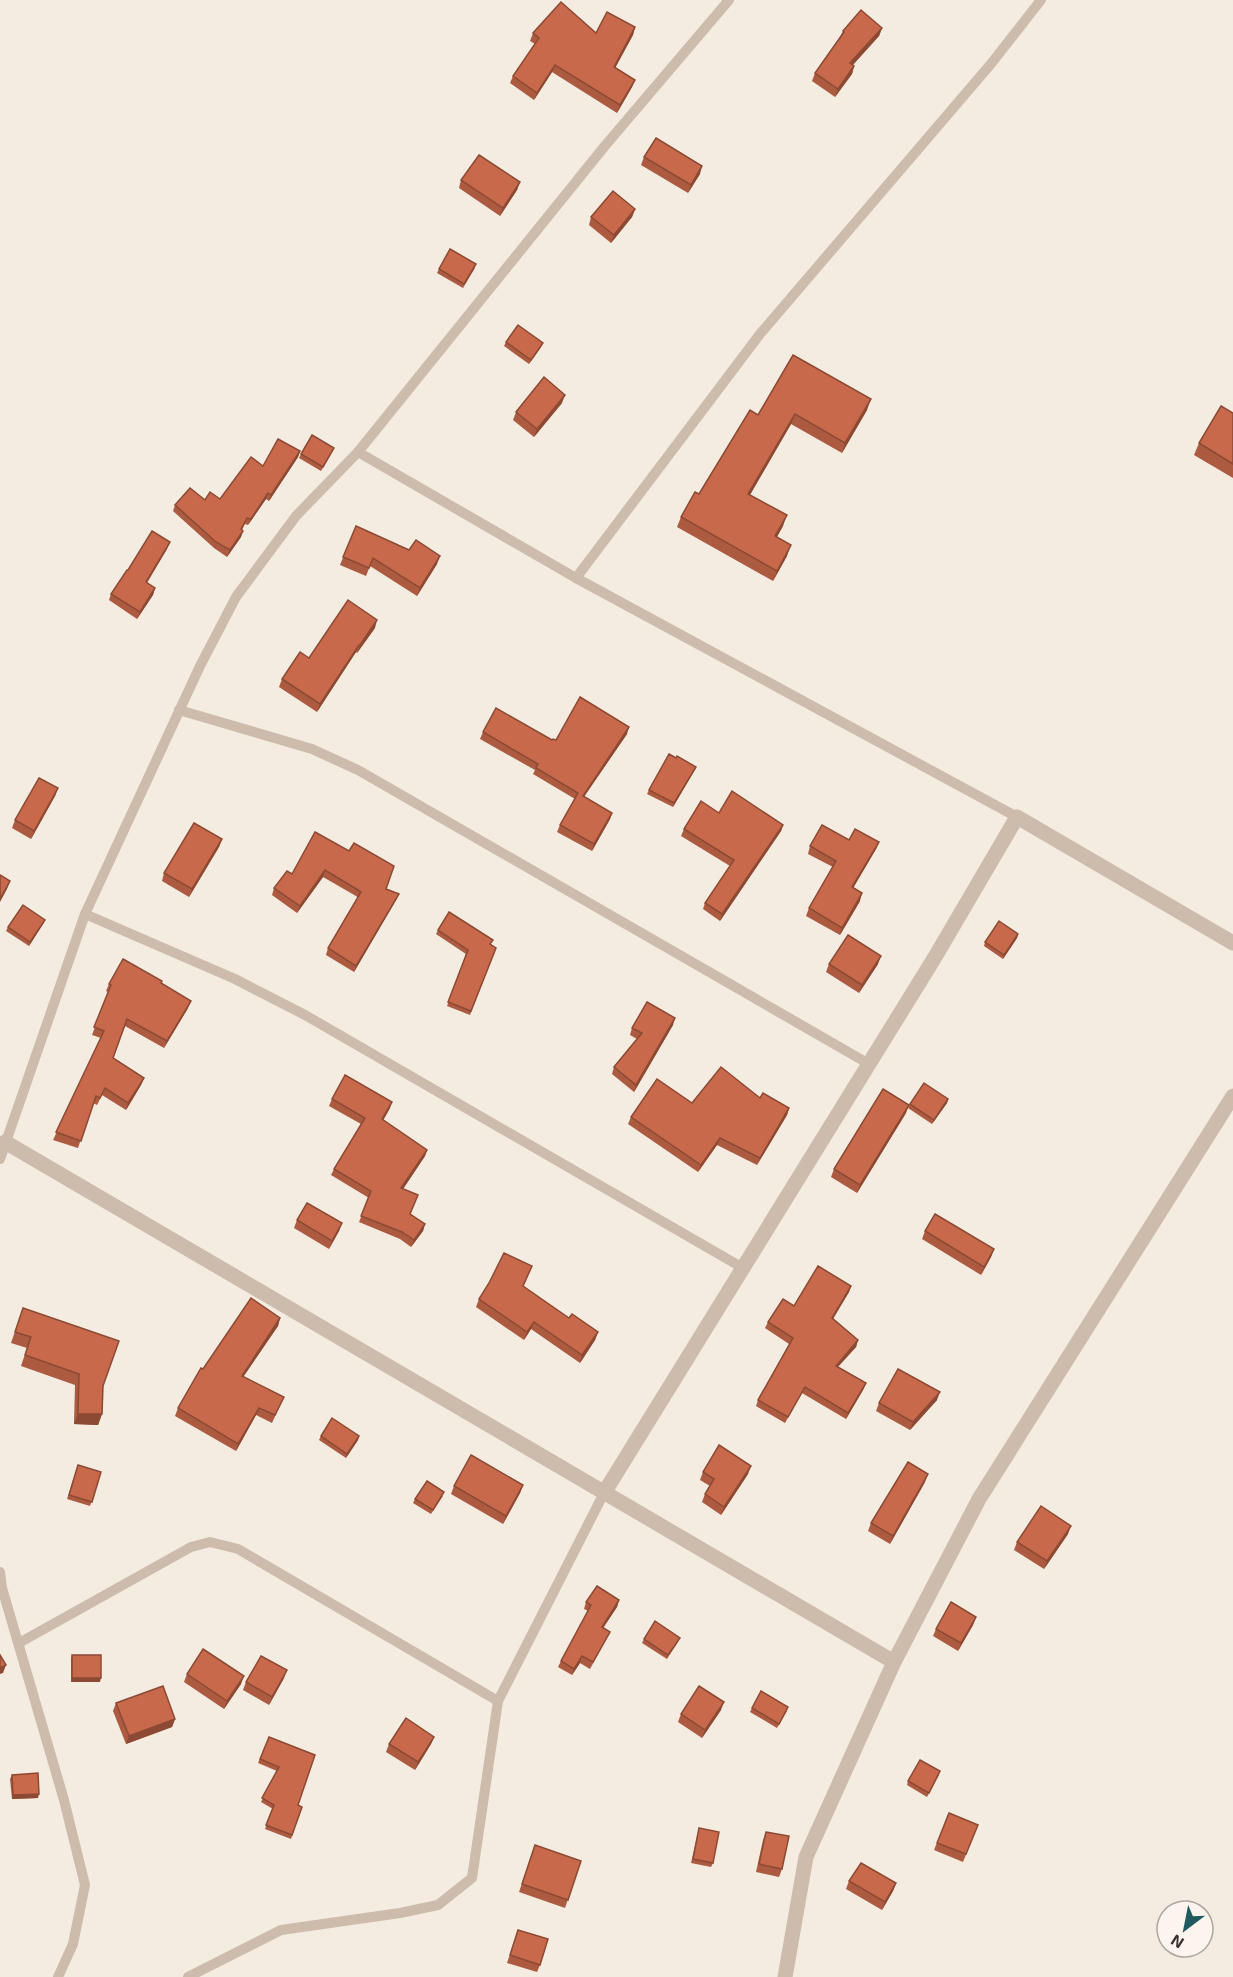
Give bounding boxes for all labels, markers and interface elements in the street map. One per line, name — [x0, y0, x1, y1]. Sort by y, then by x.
north arrow — [1155, 1899, 1215, 1959]
text: N — [1167, 1931, 1187, 1953]

